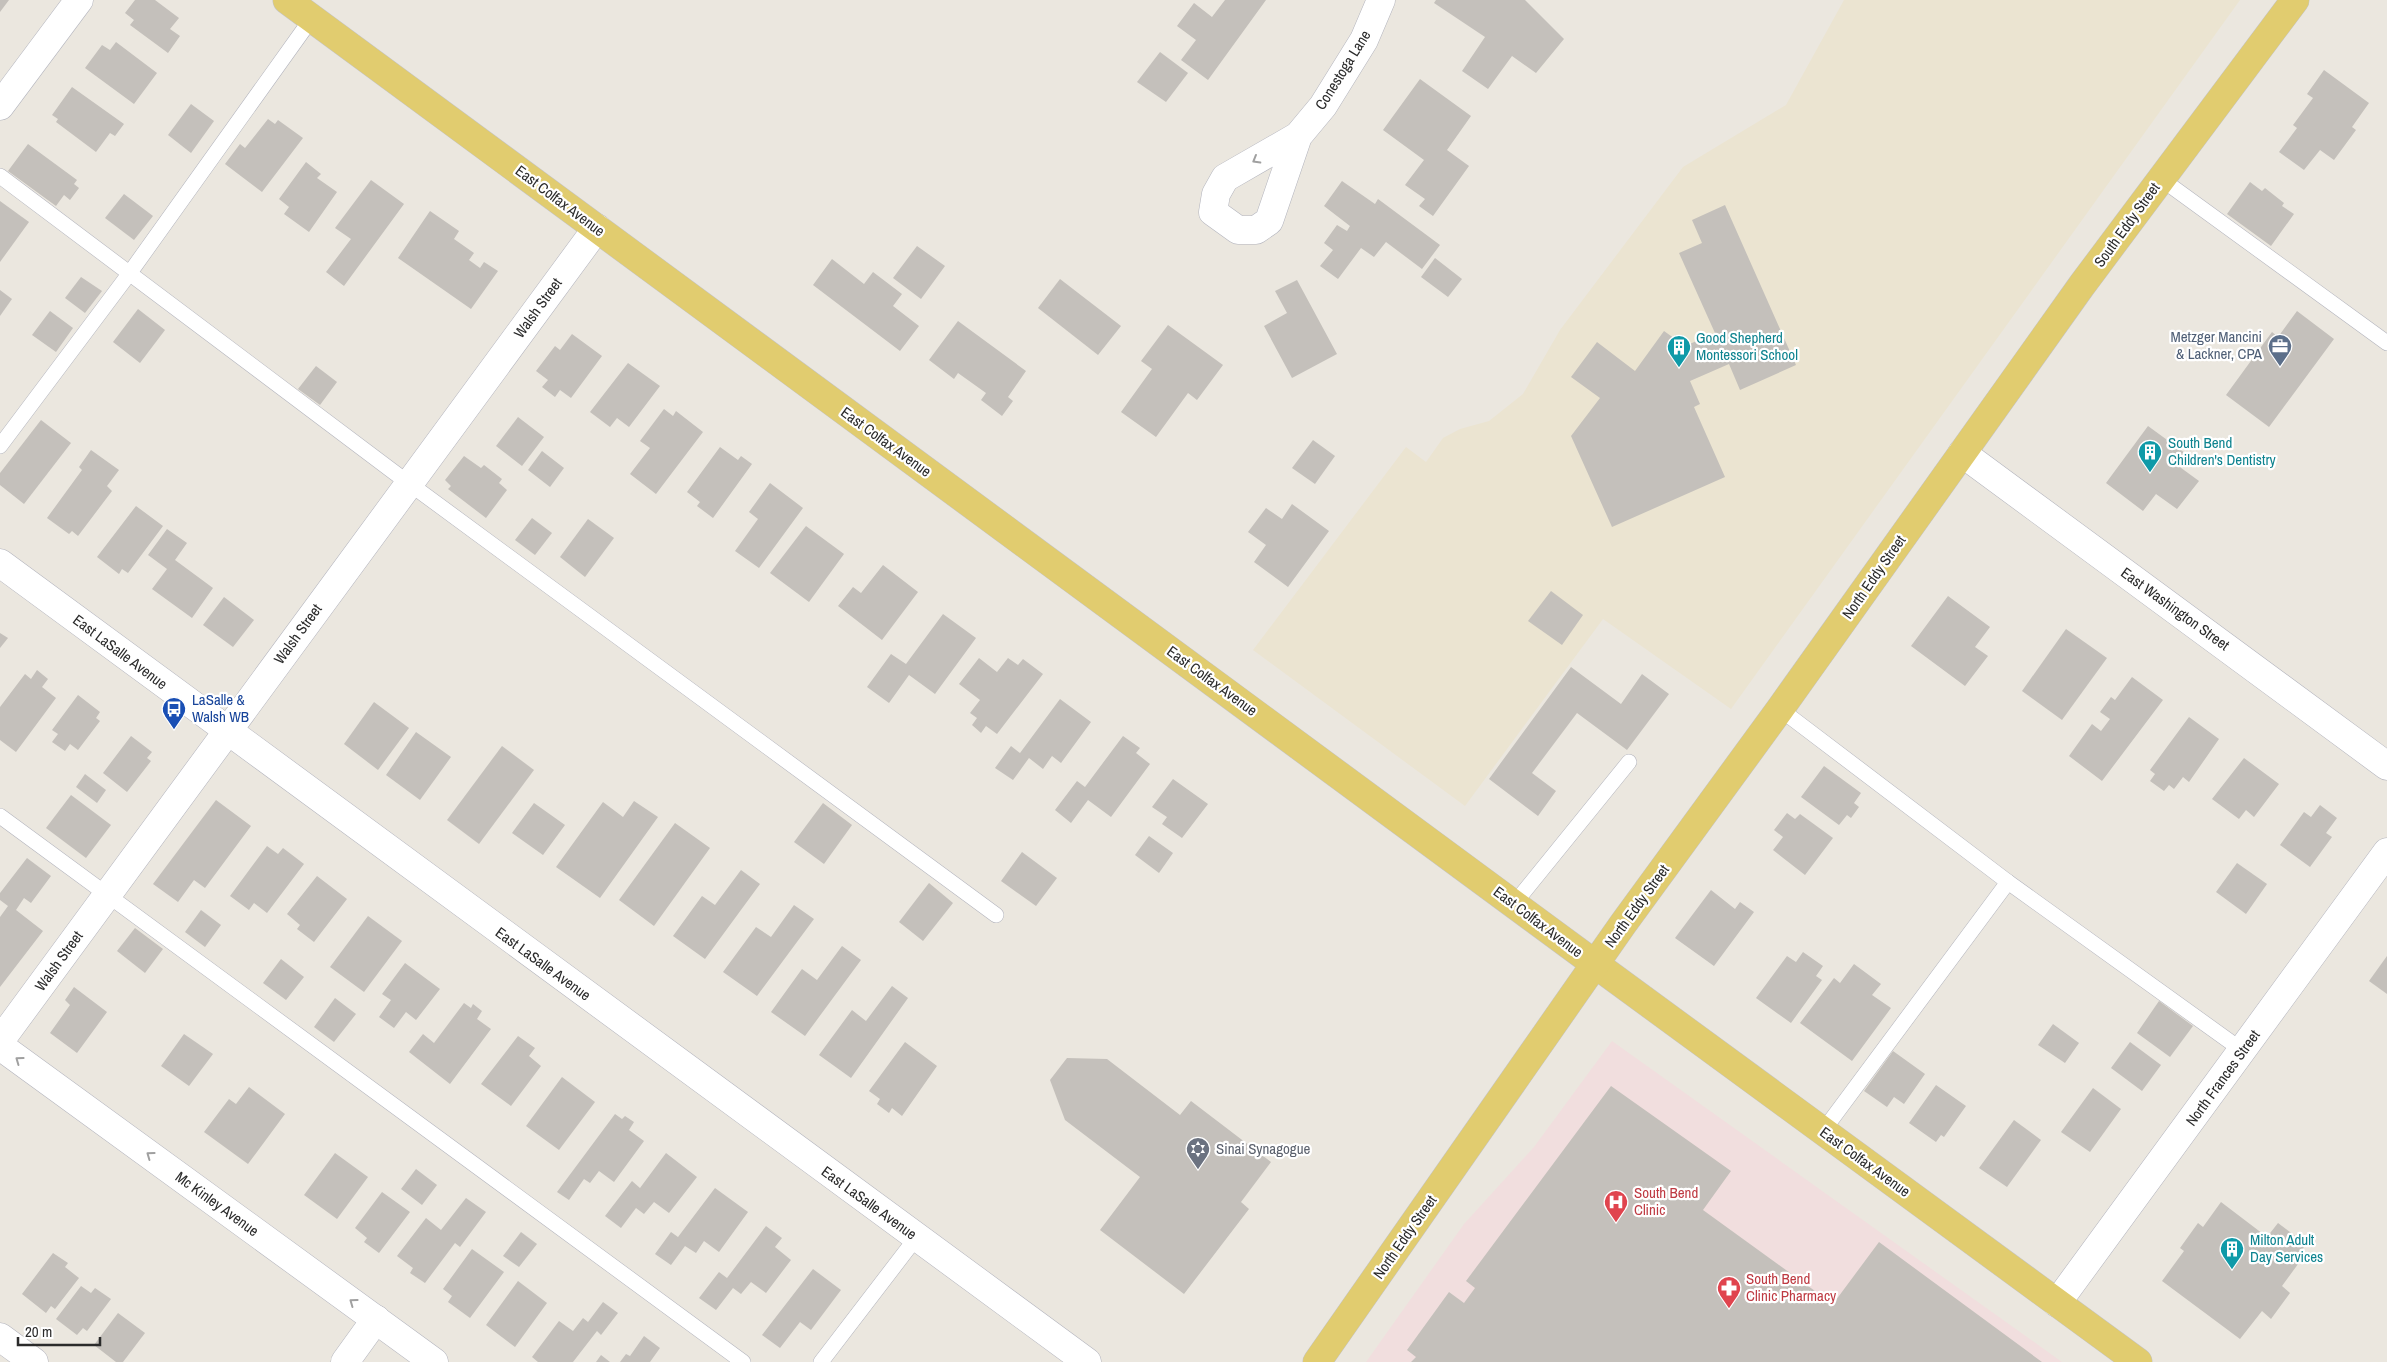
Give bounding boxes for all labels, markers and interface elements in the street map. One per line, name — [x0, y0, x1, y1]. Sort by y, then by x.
street label: Conestoga Lane — [1310, 26, 1375, 114]
one-way arrow — [1252, 154, 1261, 164]
street label: East Colfax Avenue — [511, 160, 610, 241]
street label: South Eddy Street — [2089, 178, 2165, 271]
street label: Walsh Street — [509, 273, 567, 342]
place label: Metzger Mancini & Lackner, CPA — [2170, 326, 2263, 364]
place label: Good Shepherd Montessori School — [1696, 327, 1798, 365]
office icon: Metzger Mancini & Lackner, CPA — [2267, 333, 2293, 367]
building icon: Good Shepherd Montessori School — [1666, 334, 1692, 368]
street label: East Colfax Avenue — [837, 402, 936, 482]
place label: South Bend Children's Dentistry — [2168, 432, 2276, 470]
building icon: South Bend Children's Dentistry — [2137, 439, 2163, 473]
street label: North Eddy Street — [1837, 530, 1911, 623]
street label: East Washington Street — [2117, 562, 2234, 655]
street label: Walsh Street — [269, 599, 327, 668]
street label: East LaSalle Avenue — [69, 609, 172, 694]
street label: East Colfax Avenue — [1163, 641, 1262, 721]
place label: LaSalle & Walsh WB — [192, 689, 249, 727]
bus stop icon: LaSalle & Walsh WB — [161, 696, 187, 730]
street label: North Eddy Street — [1599, 860, 1674, 951]
street label: East Colfax Avenue — [1489, 881, 1588, 962]
street label: East LaSalle Avenue — [491, 922, 595, 1005]
street label: Walsh Street — [30, 926, 88, 995]
street label: North Frances Street — [2181, 1025, 2265, 1130]
one-way arrow — [15, 1057, 25, 1066]
street label: East Colfax Avenue — [1816, 1122, 1915, 1202]
synagogue icon: Sinai Synagogue — [1185, 1136, 1211, 1170]
place label: Sinai Synagogue — [1216, 1138, 1311, 1159]
one-way arrow — [147, 1152, 156, 1161]
street label: East LaSalle Avenue — [817, 1161, 921, 1244]
street label: Mc Kinley Avenue — [171, 1166, 263, 1241]
place label: South Bend Clinic — [1634, 1182, 1698, 1220]
hospital icon: South Bend Clinic — [1603, 1189, 1629, 1223]
street label: North Eddy Street — [1368, 1190, 1442, 1283]
place label: Milton Adult Day Services — [2250, 1229, 2323, 1267]
building icon: Milton Adult Day Services — [2219, 1236, 2245, 1270]
place label: South Bend Clinic Pharmacy — [1746, 1268, 1837, 1306]
pharmacy icon: South Bend Clinic Pharmacy — [1716, 1275, 1742, 1309]
one-way arrow — [350, 1300, 359, 1308]
scale bar — [18, 1314, 100, 1346]
text: 20 m — [25, 1321, 52, 1342]

